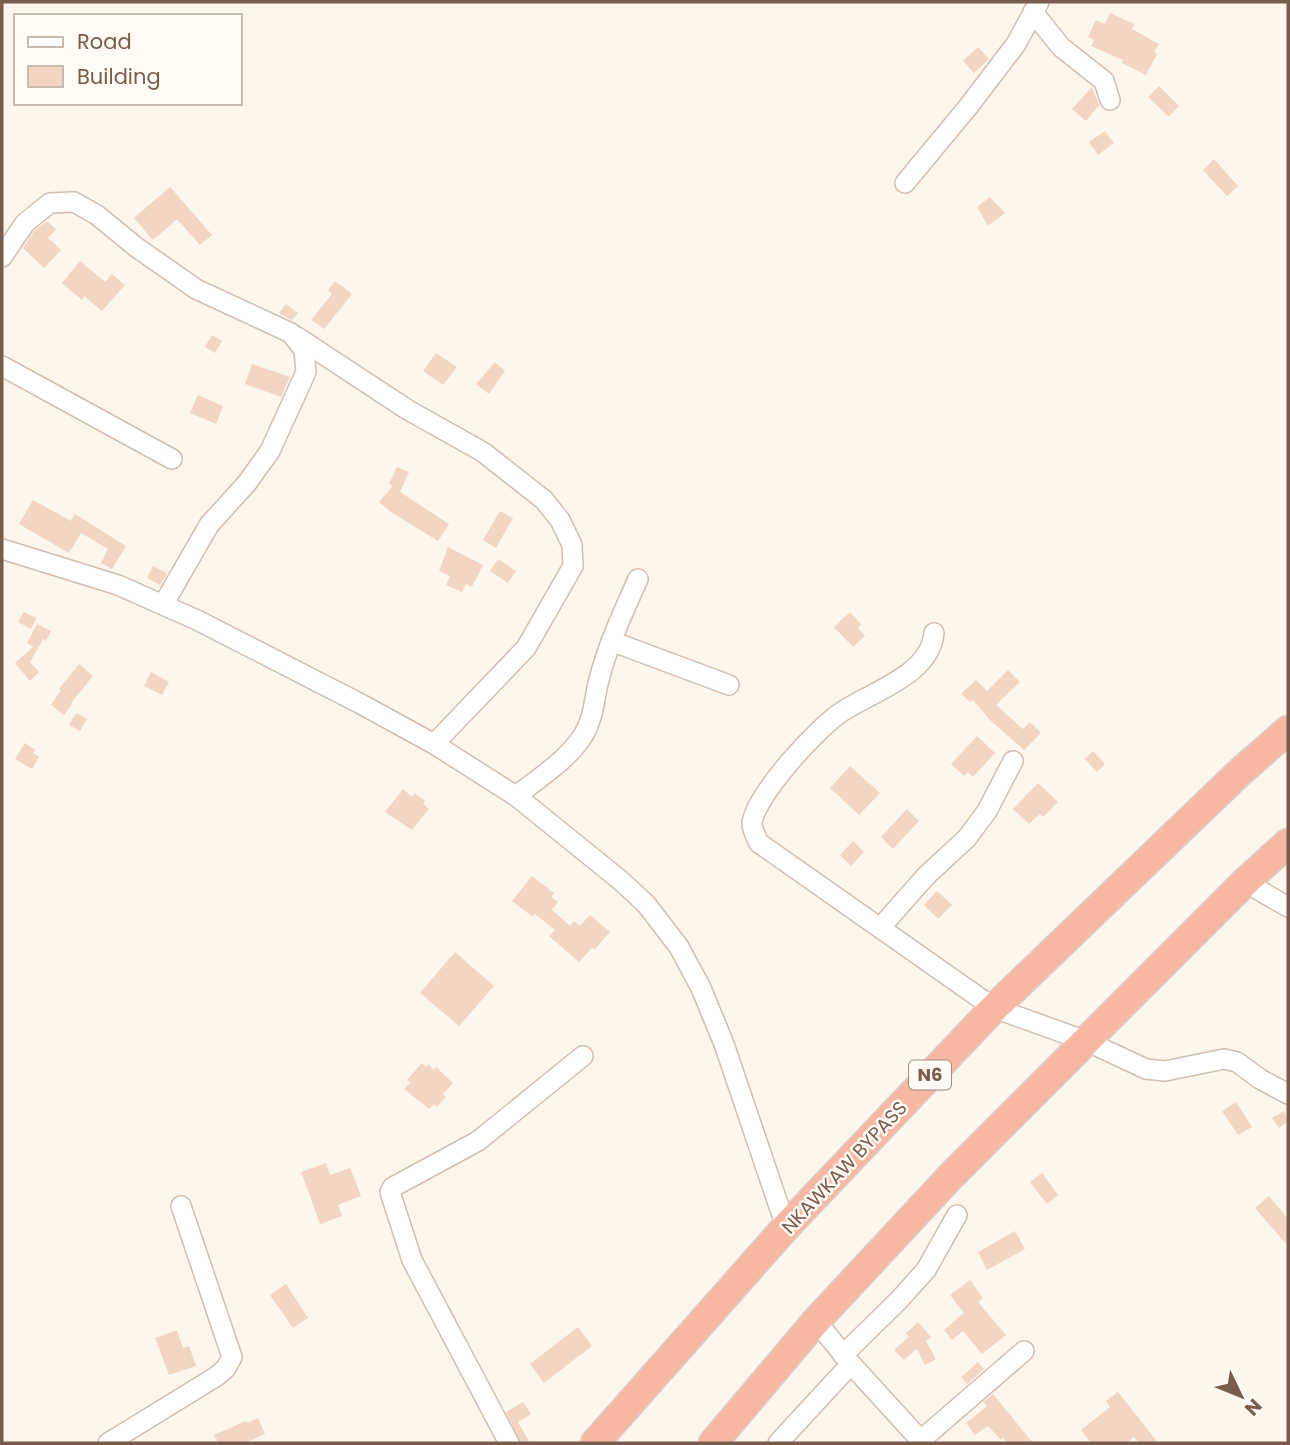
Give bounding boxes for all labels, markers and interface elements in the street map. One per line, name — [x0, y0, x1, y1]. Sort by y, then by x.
legend — [14, 14, 242, 105]
text: Road — [77, 27, 132, 56]
text: Building — [77, 62, 161, 91]
road number: N6 — [909, 1060, 951, 1090]
street label: NKAWKAW BYPASS — [776, 1095, 913, 1240]
north arrow — [1206, 1361, 1276, 1431]
text: N — [1238, 1393, 1268, 1422]

